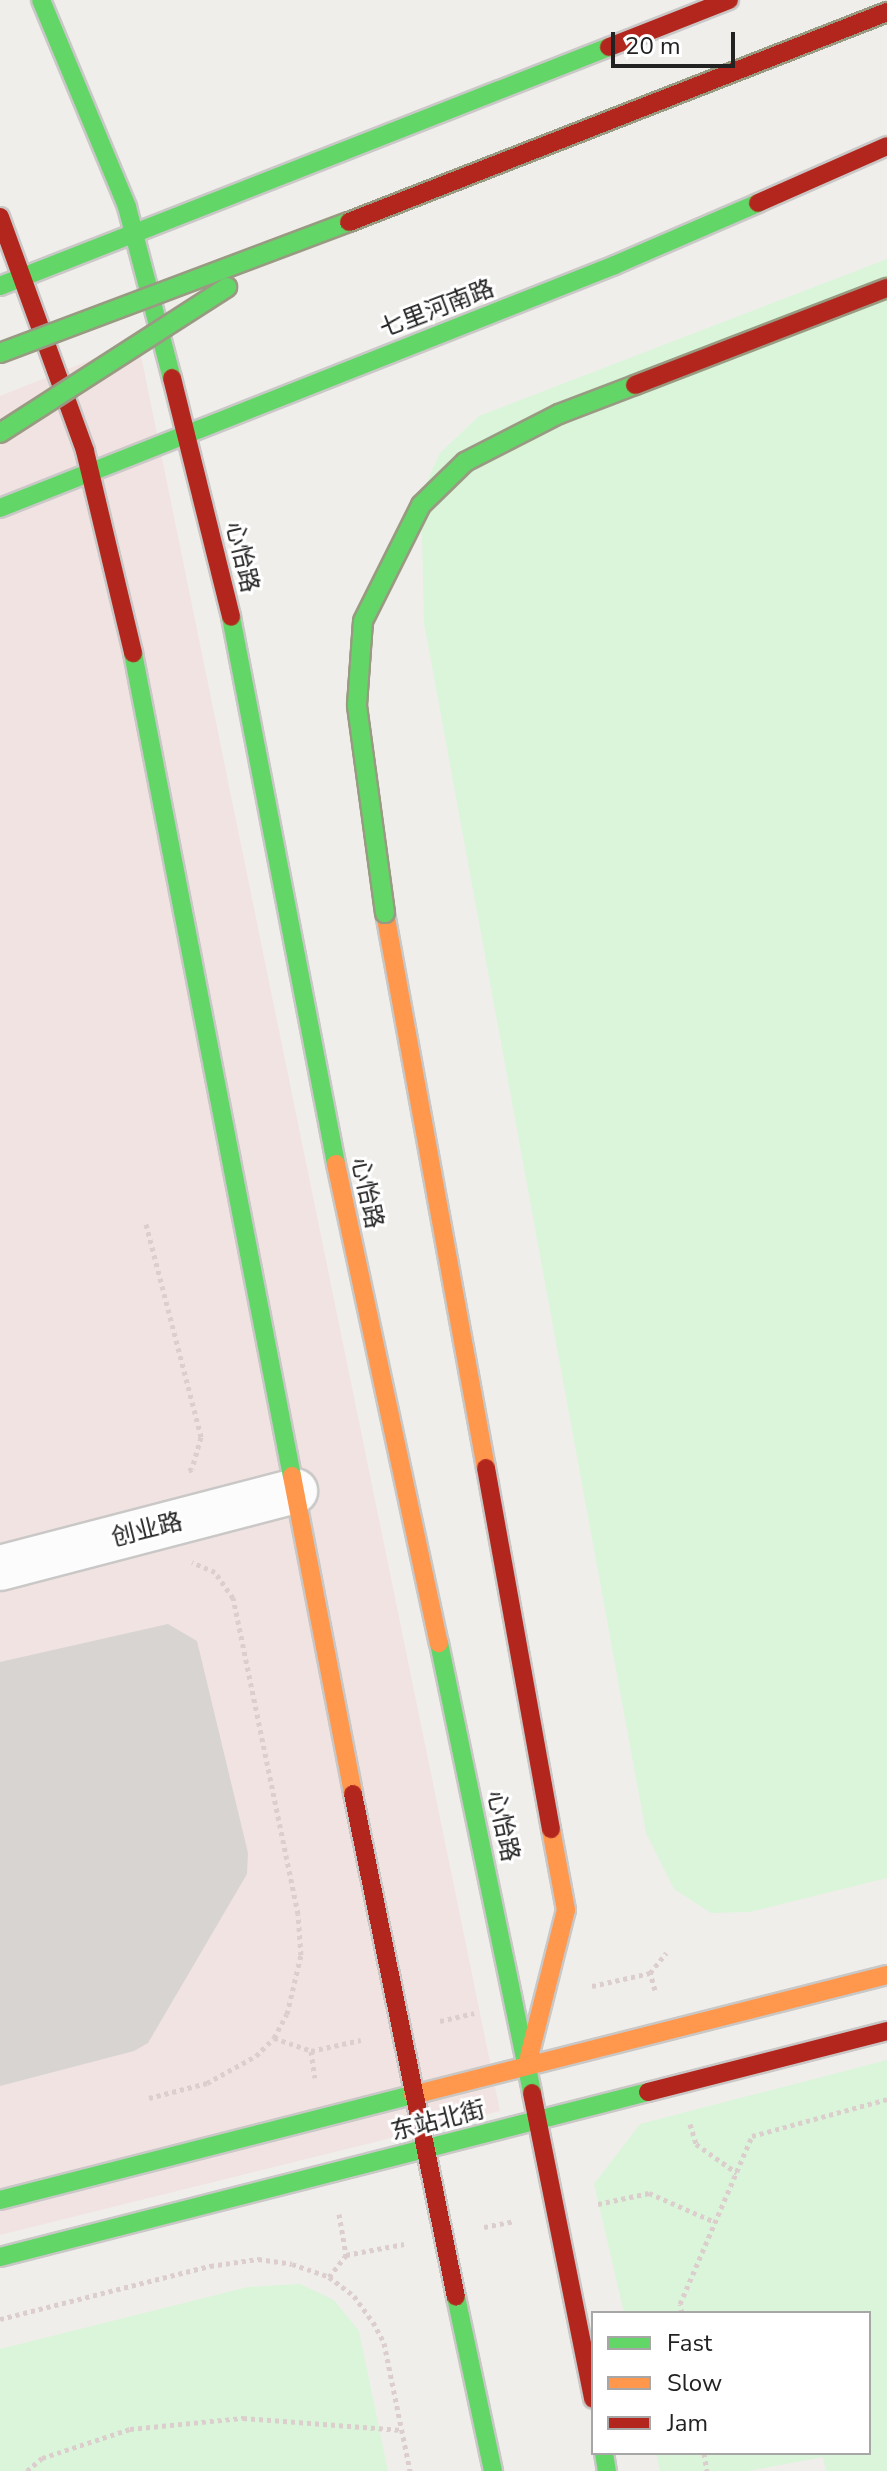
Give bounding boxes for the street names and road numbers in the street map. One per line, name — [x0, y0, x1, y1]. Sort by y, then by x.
street label: 七里河南路 — [376, 274, 498, 344]
street label: 心怡路 — [220, 519, 264, 595]
street label: 心怡路 — [345, 1155, 389, 1231]
street label: 创业路 — [109, 1507, 185, 1553]
street label: 心怡路 — [481, 1788, 525, 1864]
street label: 东站北街 — [388, 2095, 488, 2147]

